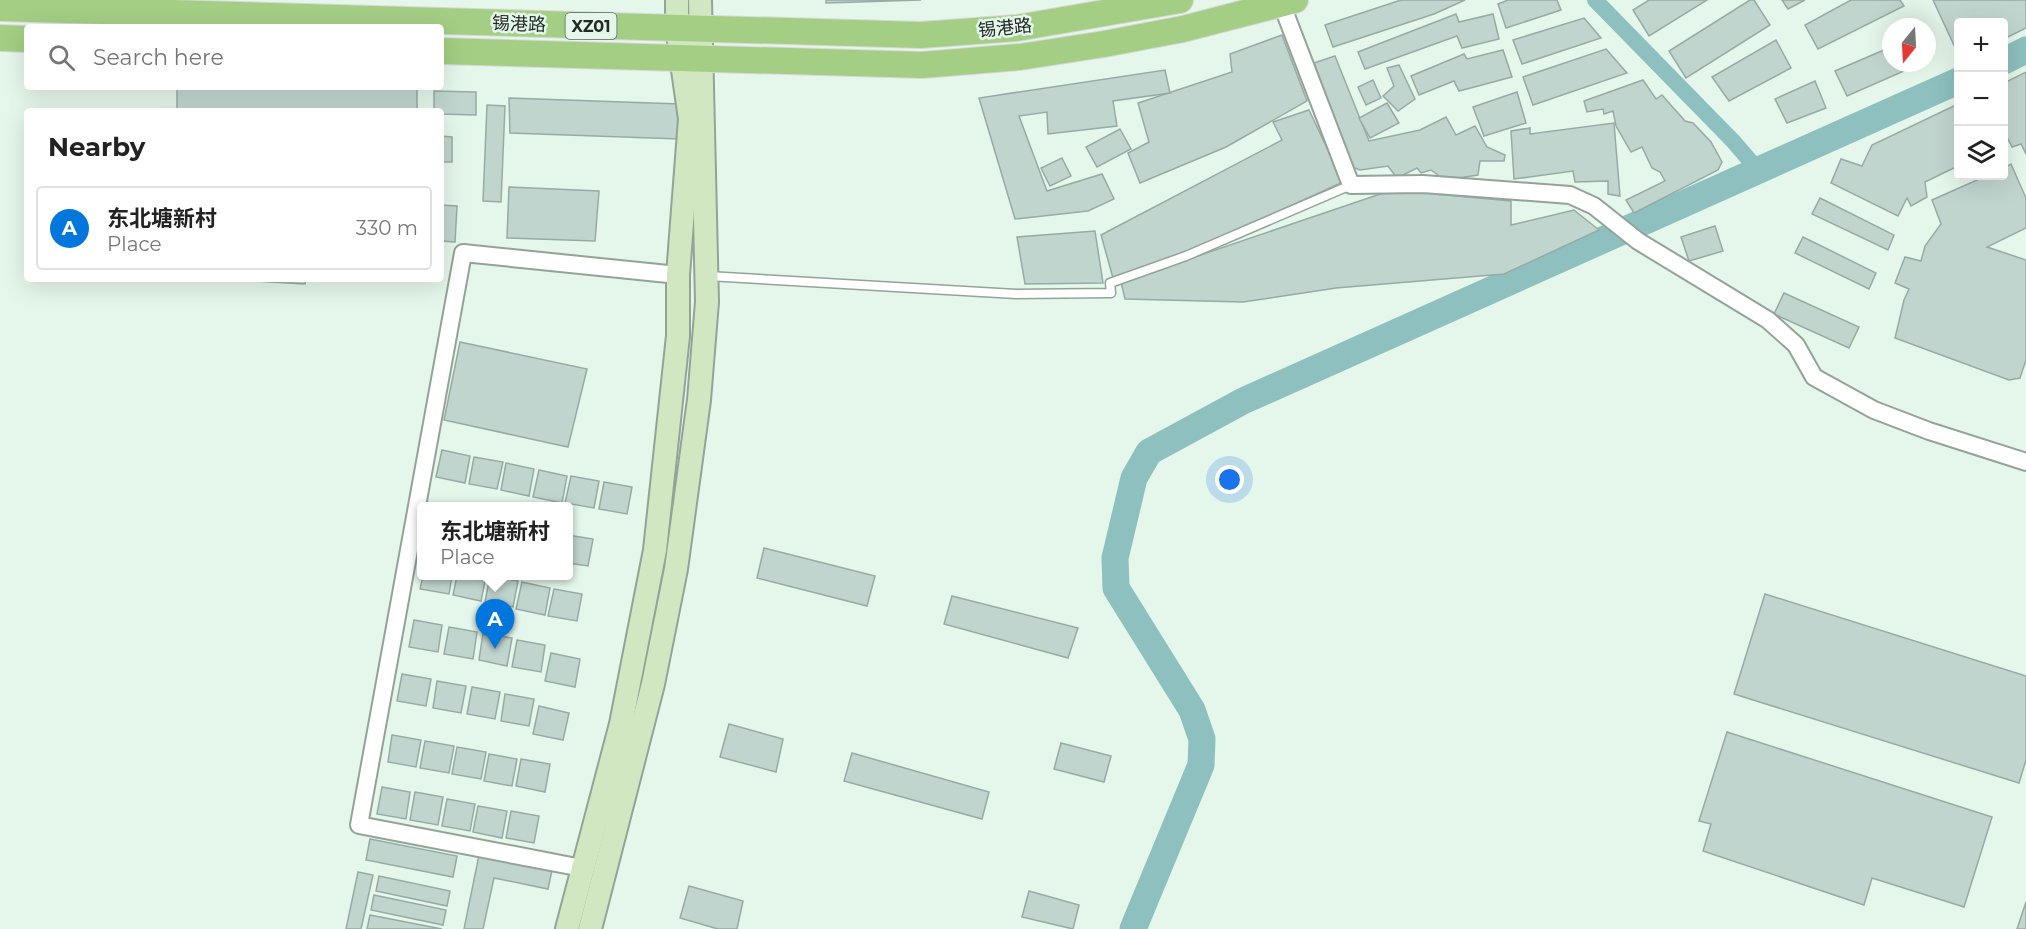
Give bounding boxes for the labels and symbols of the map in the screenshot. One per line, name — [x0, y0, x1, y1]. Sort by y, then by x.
street label: 锡港路 — [492, 12, 546, 36]
road number: XZ01 — [566, 13, 616, 39]
street label: 锡港路 — [977, 14, 1033, 42]
north arrow — [1882, 18, 1936, 72]
your location — [1215, 465, 1244, 494]
pin: A — [476, 600, 514, 649]

